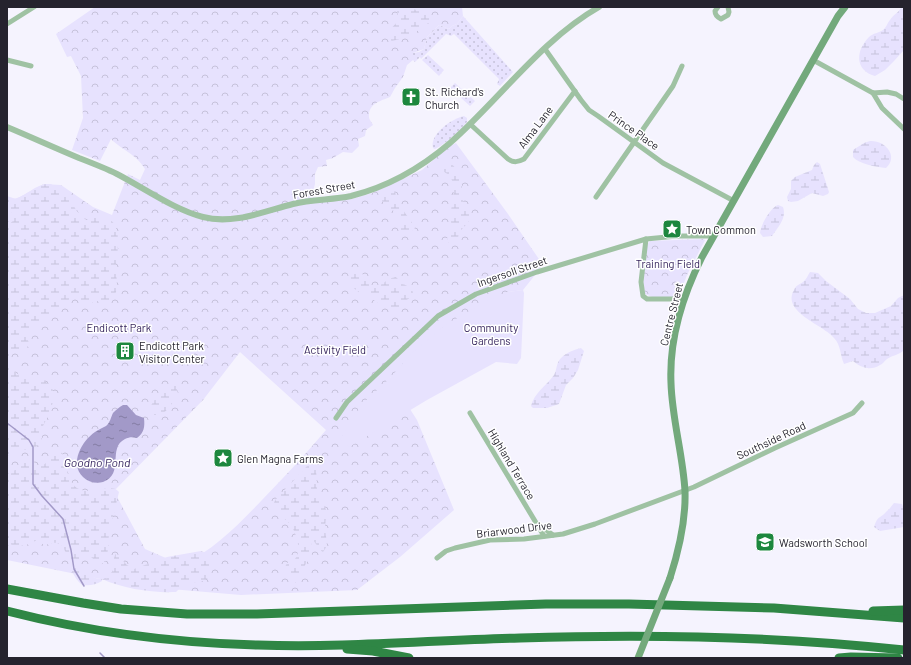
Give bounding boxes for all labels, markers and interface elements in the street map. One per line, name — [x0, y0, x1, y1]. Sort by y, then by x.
place label: St. Richard's Church — [425, 85, 484, 111]
church icon: St. Richard's Church — [400, 86, 422, 108]
street label: Alma Lane — [515, 103, 555, 151]
street label: Prince Place — [606, 108, 662, 152]
street label: Forest Street — [292, 177, 356, 201]
place icon: Town Common — [661, 218, 683, 240]
place label: Town Common — [686, 223, 756, 236]
street label: Ingersoll Street — [475, 253, 549, 289]
park label: Training Field — [636, 257, 700, 270]
street label: Centre Street — [657, 281, 685, 347]
park label: Endicott Park — [87, 321, 152, 334]
park label: Community Gardens — [464, 321, 518, 347]
place label: Endicott Park Visitor Center — [139, 339, 205, 365]
building icon: Endicott Park Visitor Center — [114, 340, 136, 362]
park label: Activity Field — [304, 343, 366, 356]
street label: Southside Road — [734, 418, 808, 462]
street label: Highland Terrace — [486, 426, 538, 502]
place icon: Glen Magna Farms — [212, 447, 234, 469]
place label: Glen Magna Farms — [237, 452, 323, 465]
water label: Goodno Pond — [64, 455, 131, 469]
street label: Briarwood Drive — [475, 518, 553, 540]
school or university icon: Wadsworth School — [754, 531, 776, 553]
place label: Wadsworth School — [779, 536, 867, 549]

